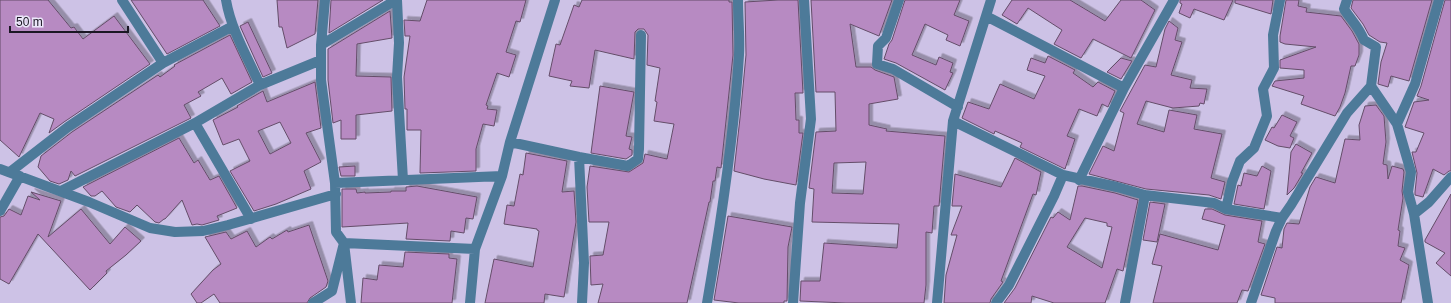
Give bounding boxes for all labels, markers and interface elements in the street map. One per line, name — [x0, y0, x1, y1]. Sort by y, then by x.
scale bar — [10, 8, 128, 34]
text: 50 m — [16, 15, 43, 29]

